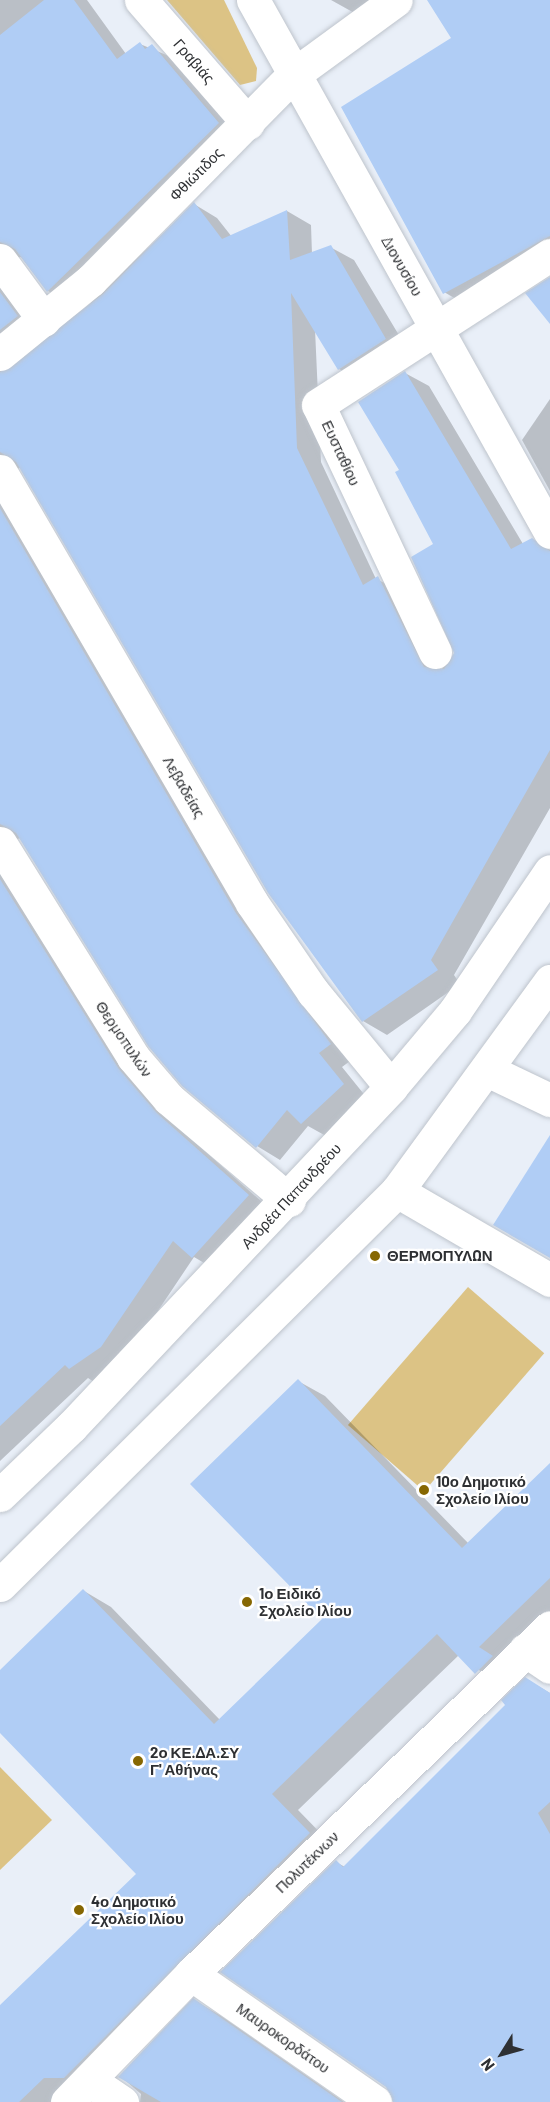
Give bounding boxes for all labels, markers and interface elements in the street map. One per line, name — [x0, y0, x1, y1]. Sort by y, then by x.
street label: Γραβιάς — [170, 35, 218, 87]
street label: Φθιώτιδος — [165, 143, 227, 205]
street label: Διονυσίου — [378, 233, 426, 299]
street label: Ευσταθίου — [318, 417, 364, 489]
street label: Λεβαδείας — [159, 753, 209, 821]
street label: Θερμοπυλών — [92, 998, 156, 1080]
street label: Ανδρέα Παπανδρέου — [237, 1139, 345, 1253]
place label: ΘΕΡΜΟΠΥΛΩΝ — [387, 1247, 493, 1265]
marker: ΘΕΡΜΟΠΥΛΩΝ — [368, 1249, 382, 1263]
place label: 10ο Δημοτικό Σχολείο Ιλίου — [436, 1472, 529, 1507]
marker: 10ο Δημοτικό Σχολείο Ιλίου — [417, 1483, 431, 1497]
place label: 1ο Ειδικό Σχολείο Ιλίου — [259, 1584, 352, 1619]
marker: 1ο Ειδικό Σχολείο Ιλίου — [240, 1595, 254, 1609]
place label: 2ο ΚΕ.ΔΑ.ΣΥ Γ' Αθήνας — [150, 1743, 239, 1778]
marker: 2ο ΚΕ.ΔΑ.ΣΥ Γ' Αθήνας — [131, 1754, 145, 1768]
street label: Πολυτέκνων — [272, 1827, 342, 1897]
place label: 4ο Δημοτικό Σχολείο Ιλίου — [91, 1892, 184, 1927]
marker: 4ο Δημοτικό Σχολείο Ιλίου — [72, 1903, 86, 1917]
street label: Μαυροκορδάτου — [233, 1999, 333, 2077]
north arrow — [472, 2024, 532, 2084]
text: N — [476, 2055, 498, 2075]

